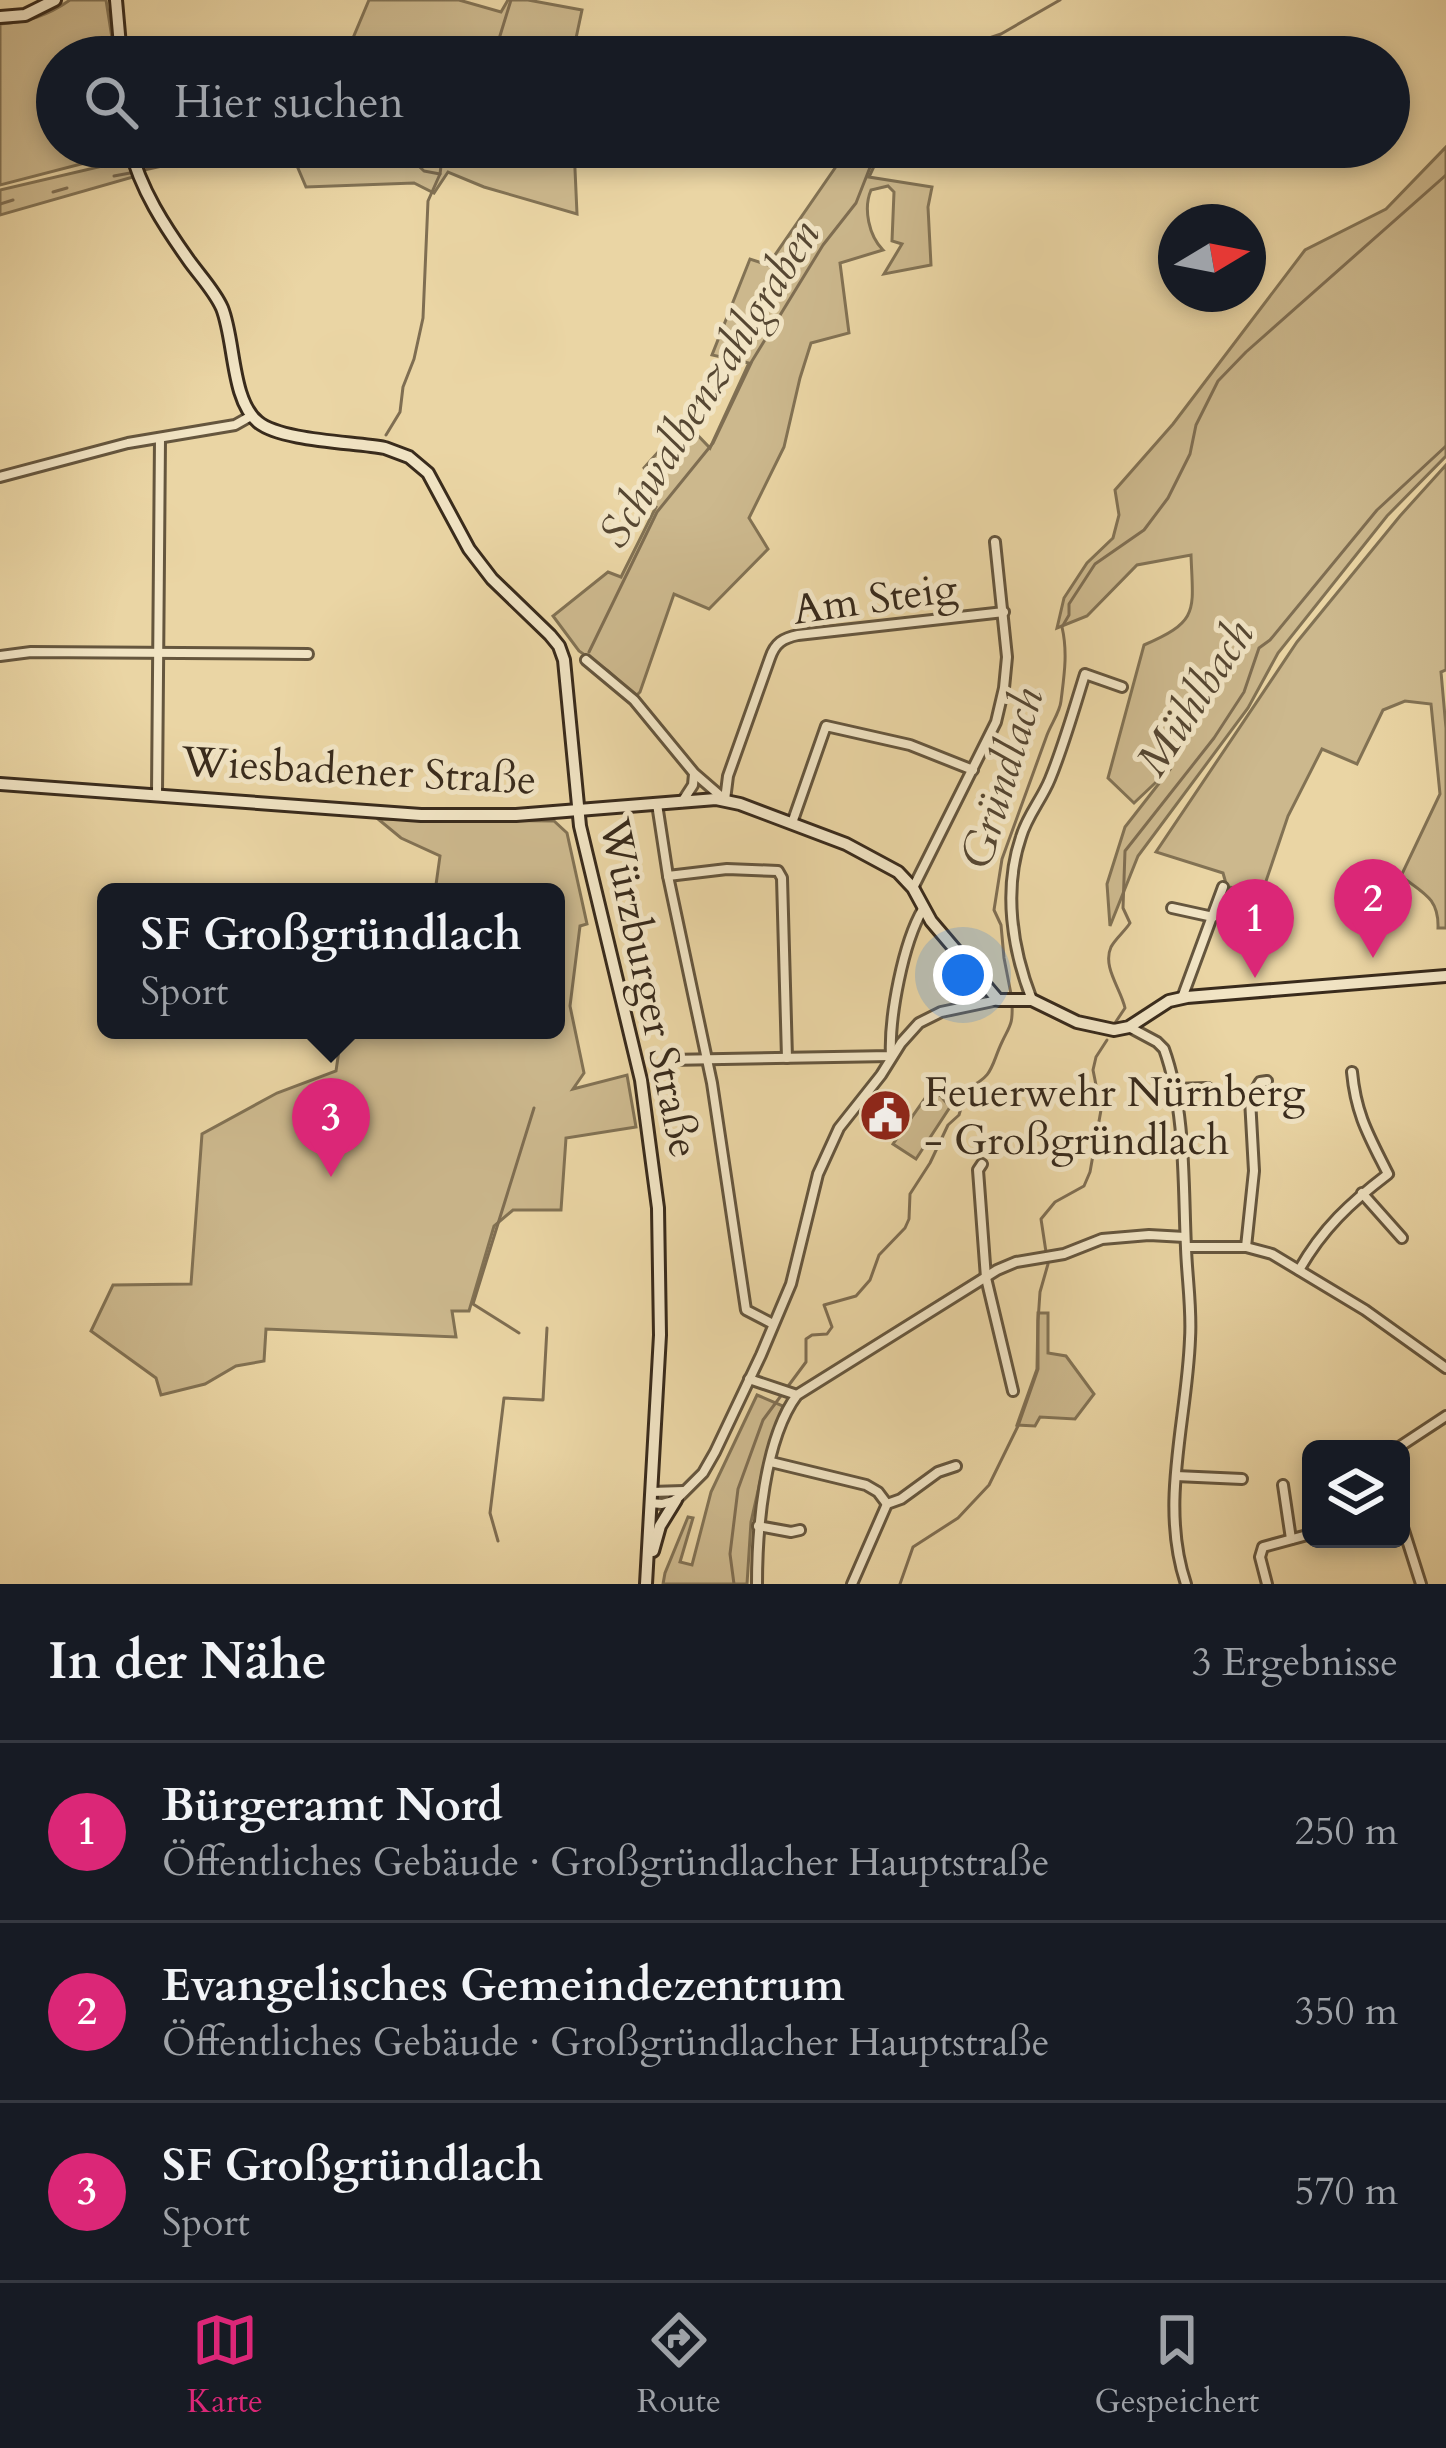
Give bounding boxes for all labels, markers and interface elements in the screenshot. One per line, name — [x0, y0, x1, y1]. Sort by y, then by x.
search box — [36, 36, 1410, 168]
icon: search — [78, 69, 144, 135]
text: Hier suchen — [174, 72, 404, 133]
north arrow — [1158, 204, 1266, 312]
water label: Schwalbenzahlgraben — [584, 209, 834, 559]
street label: Am Steig — [789, 559, 961, 639]
water label: Mühlbach — [1122, 608, 1268, 788]
water label: Gründlach — [946, 680, 1058, 876]
street label: Wiesbadener Straße — [179, 733, 538, 809]
street label: Würzburger Straße — [585, 812, 713, 1163]
pin: 2 — [1334, 859, 1412, 958]
pin: 1 — [1216, 879, 1294, 978]
popup — [97, 883, 565, 1039]
text: SF Großgründlach — [140, 904, 522, 965]
your location — [933, 945, 993, 1005]
text: Sport — [140, 965, 228, 1018]
place label: Feuerwehr Nürnberg - Großgründlach — [924, 1064, 1306, 1169]
pin: 3 — [292, 1078, 370, 1177]
public building icon: Feuerwehr Nürnberg - Großgründlach — [857, 1088, 913, 1144]
map controls — [1302, 1440, 1410, 1548]
button: layers — [1302, 1440, 1410, 1548]
text: In der Nähe — [48, 1627, 327, 1697]
text: 3 Ergebnisse — [1192, 1636, 1398, 1689]
text: Bürgeramt Nord — [162, 1775, 503, 1836]
text: 1 — [77, 1805, 97, 1858]
text: 250 m — [1295, 1805, 1398, 1858]
text: Öffentliches Gebäude · Großgründlacher Hauptstraße — [162, 1836, 1050, 1889]
text: Evangelisches Gemeindezentrum — [162, 1955, 845, 2016]
text: 2 — [77, 1985, 97, 2038]
text: 350 m — [1295, 1985, 1398, 2038]
text: Öffentliches Gebäude · Großgründlacher Hauptstraße — [162, 2016, 1050, 2069]
text: SF Großgründlach — [162, 2135, 543, 2196]
text: 3 — [77, 2165, 97, 2218]
text: 570 m — [1295, 2165, 1398, 2218]
text: Sport — [162, 2196, 250, 2249]
tab: Karte — [187, 2307, 263, 2424]
tab: Route — [637, 2307, 721, 2424]
tab: Gespeichert — [1095, 2307, 1259, 2424]

